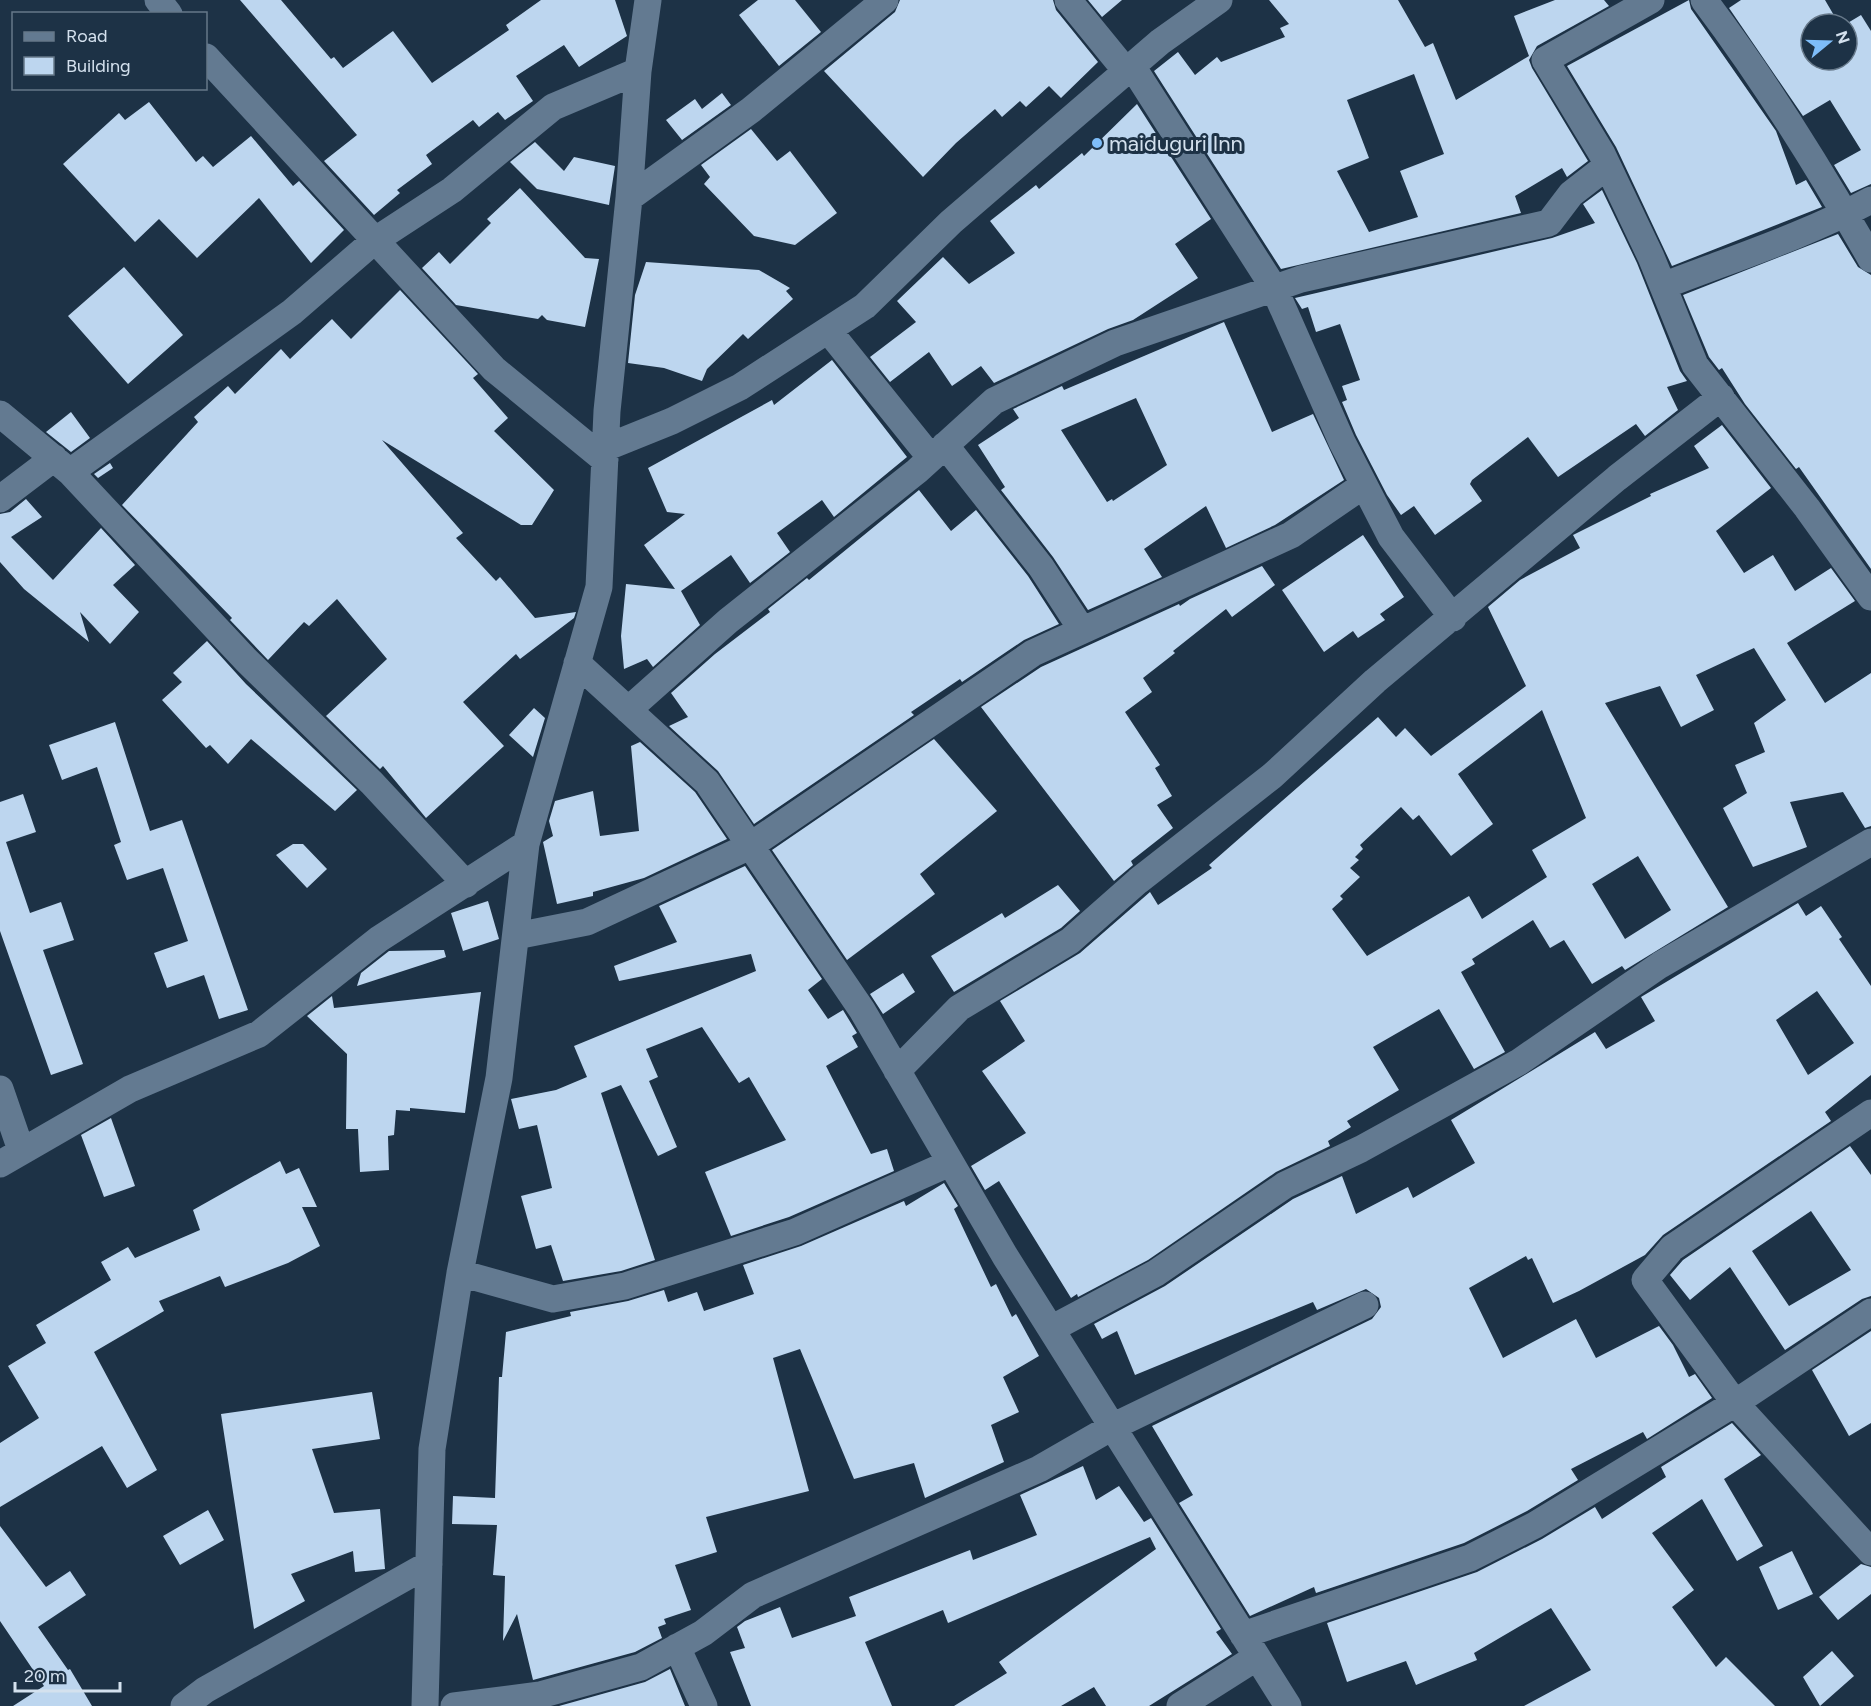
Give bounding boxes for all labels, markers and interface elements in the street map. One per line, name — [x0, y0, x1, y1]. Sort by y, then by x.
legend — [12, 12, 207, 90]
north arrow — [1799, 12, 1859, 72]
text: Road — [66, 25, 107, 47]
text: N — [1832, 28, 1854, 46]
text: Building — [66, 55, 131, 77]
place label: maiduguri Inn — [1109, 130, 1243, 157]
marker: maiduguri Inn — [1090, 136, 1104, 150]
scale bar — [15, 1655, 120, 1693]
text: 20 m — [24, 1665, 65, 1687]

